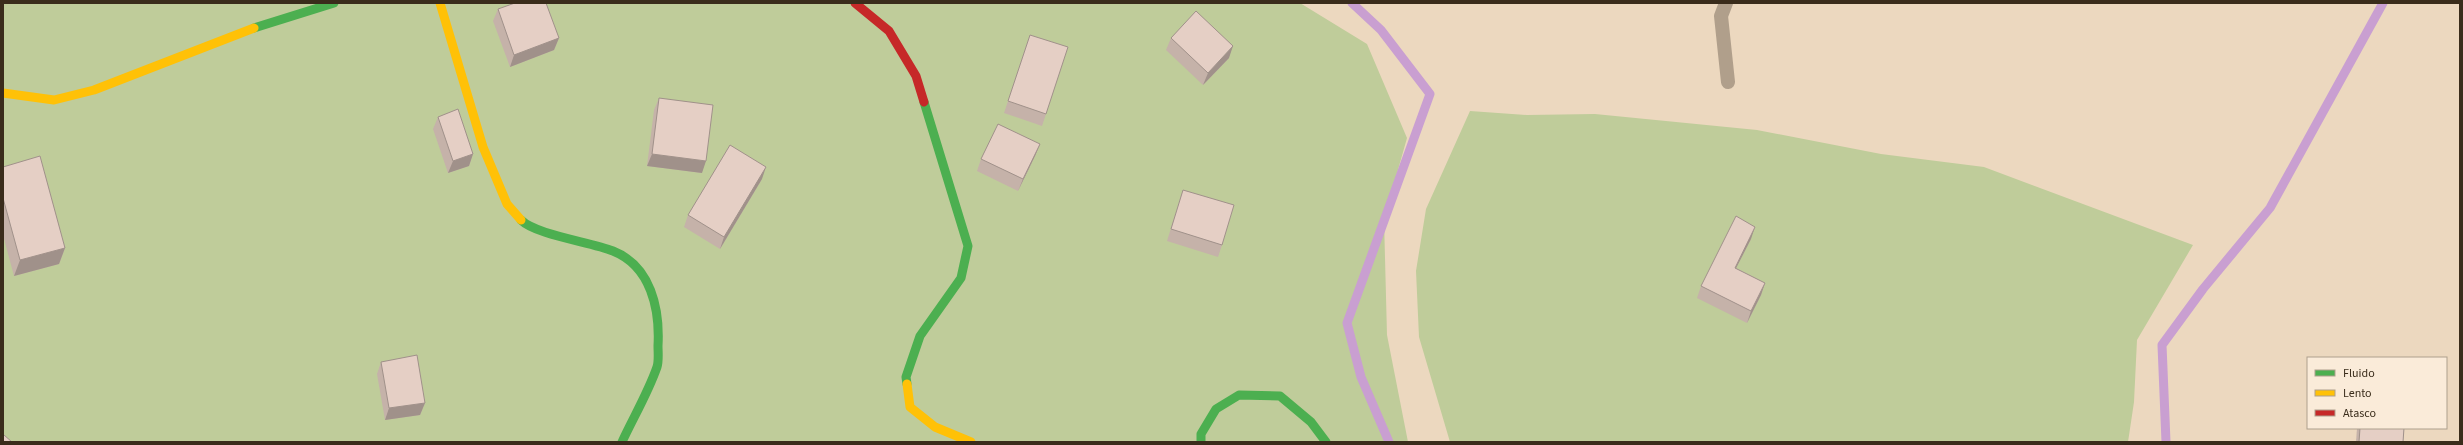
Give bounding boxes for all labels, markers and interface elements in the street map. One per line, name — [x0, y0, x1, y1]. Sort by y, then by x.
legend — [2307, 357, 2447, 429]
text: Fluido — [2343, 365, 2375, 382]
text: Lento — [2343, 385, 2372, 402]
text: Atasco — [2343, 405, 2376, 422]

